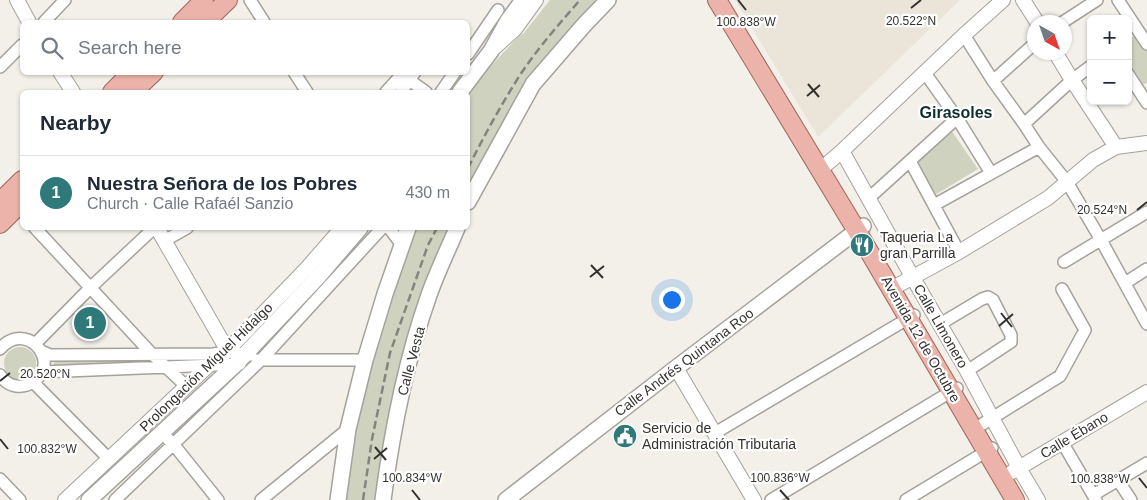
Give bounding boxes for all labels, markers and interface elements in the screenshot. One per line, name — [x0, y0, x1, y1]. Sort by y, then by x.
text: 20.522°N — [886, 14, 936, 28]
text: 100.838°W — [716, 15, 776, 29]
north arrow — [1027, 15, 1072, 60]
map controls — [1087, 15, 1132, 105]
button: + — [1087, 15, 1132, 60]
search box — [20, 20, 470, 75]
icon: search — [38, 34, 66, 62]
text: Search here — [78, 37, 182, 58]
button: − — [1087, 60, 1132, 105]
district label: Girasoles — [920, 104, 993, 121]
text: Nearby — [40, 111, 111, 134]
text: Nuestra Señora de los Pobres — [87, 173, 357, 194]
text: 1 — [52, 184, 60, 201]
text: 430 m — [406, 184, 450, 201]
text: Church · Calle Rafaél Sanzio — [87, 195, 293, 212]
text: 20.524°N — [1077, 203, 1127, 217]
place label: Taqueria La gran Parrilla — [880, 229, 956, 261]
restaurant icon: Taqueria La gran Parrilla — [849, 232, 875, 258]
street label: Avenida 12 de Octubre — [878, 273, 964, 405]
street label: Calle Limonero — [911, 281, 972, 371]
your location — [659, 287, 685, 313]
street label: Prolongación Miguel Hidalgo — [136, 299, 276, 435]
pin: 1 — [74, 304, 106, 342]
street label: Calle Andrés Quintana Roo — [611, 304, 757, 419]
street label: Calle Vesta — [394, 325, 428, 397]
text: 20.520°N — [20, 367, 70, 381]
street label: Calle Ébano — [1037, 408, 1111, 462]
place label: Servicio de Administración Tributaria — [642, 420, 796, 452]
public building icon: Servicio de Administración Tributaria — [612, 423, 638, 449]
text: 100.832°W — [17, 442, 77, 456]
text: 100.834°W — [382, 471, 442, 485]
text: 100.836°W — [750, 471, 810, 485]
text: 100.838°W — [1070, 472, 1130, 486]

